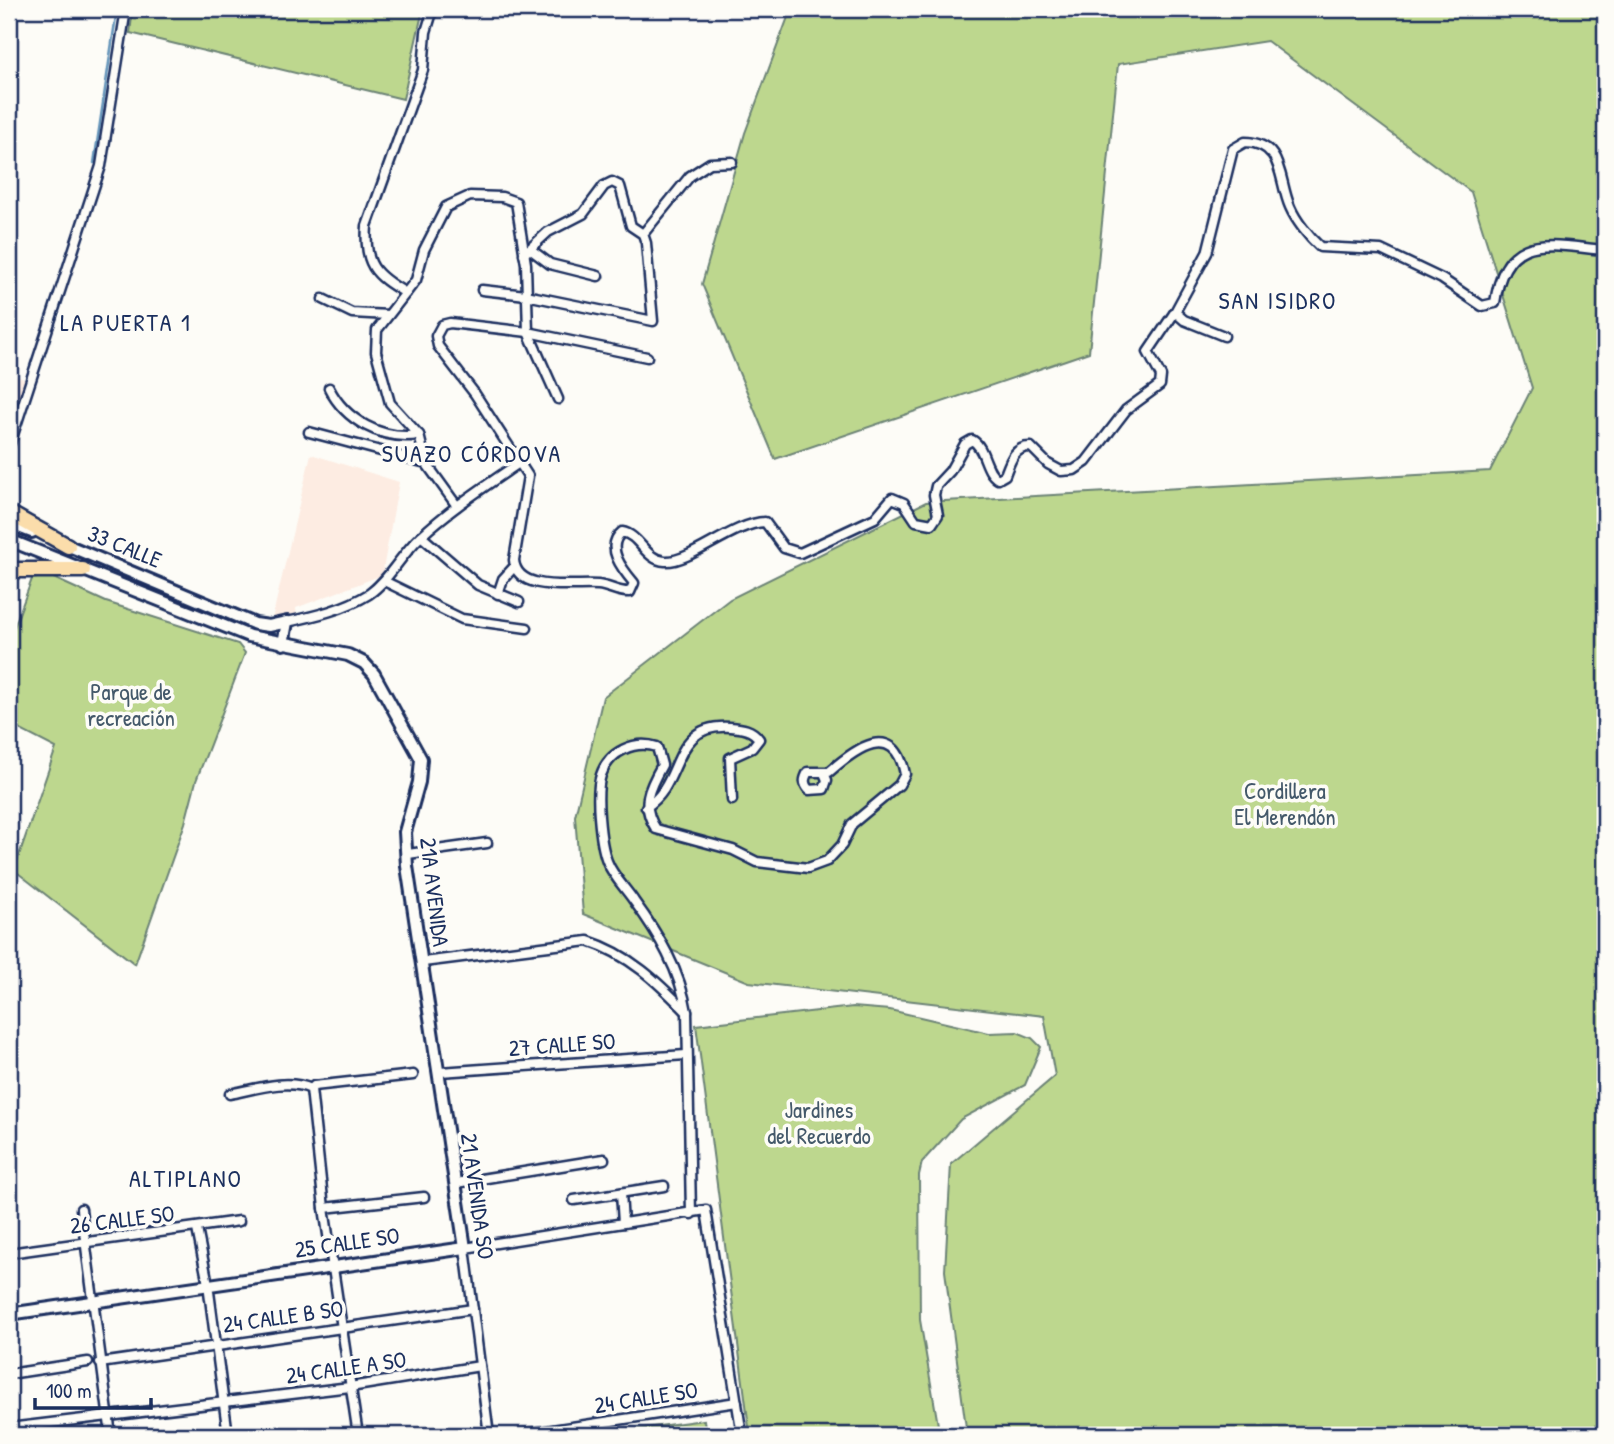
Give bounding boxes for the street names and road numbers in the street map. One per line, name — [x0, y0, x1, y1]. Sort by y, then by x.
street label: 33 CALLE — [83, 517, 167, 575]
street label: 21A AVENIDA — [413, 836, 457, 948]
street label: 27 CALLE SO — [507, 1025, 617, 1063]
street label: 21 AVENIDA SO — [454, 1131, 502, 1261]
street label: 26 CALLE SO — [68, 1197, 176, 1241]
street label: 25 CALLE SO — [293, 1219, 401, 1265]
street label: 24 CALLE B SO — [221, 1292, 345, 1340]
street label: 24 CALLE A SO — [284, 1343, 408, 1391]
street label: 24 CALLE SO — [592, 1374, 700, 1420]

